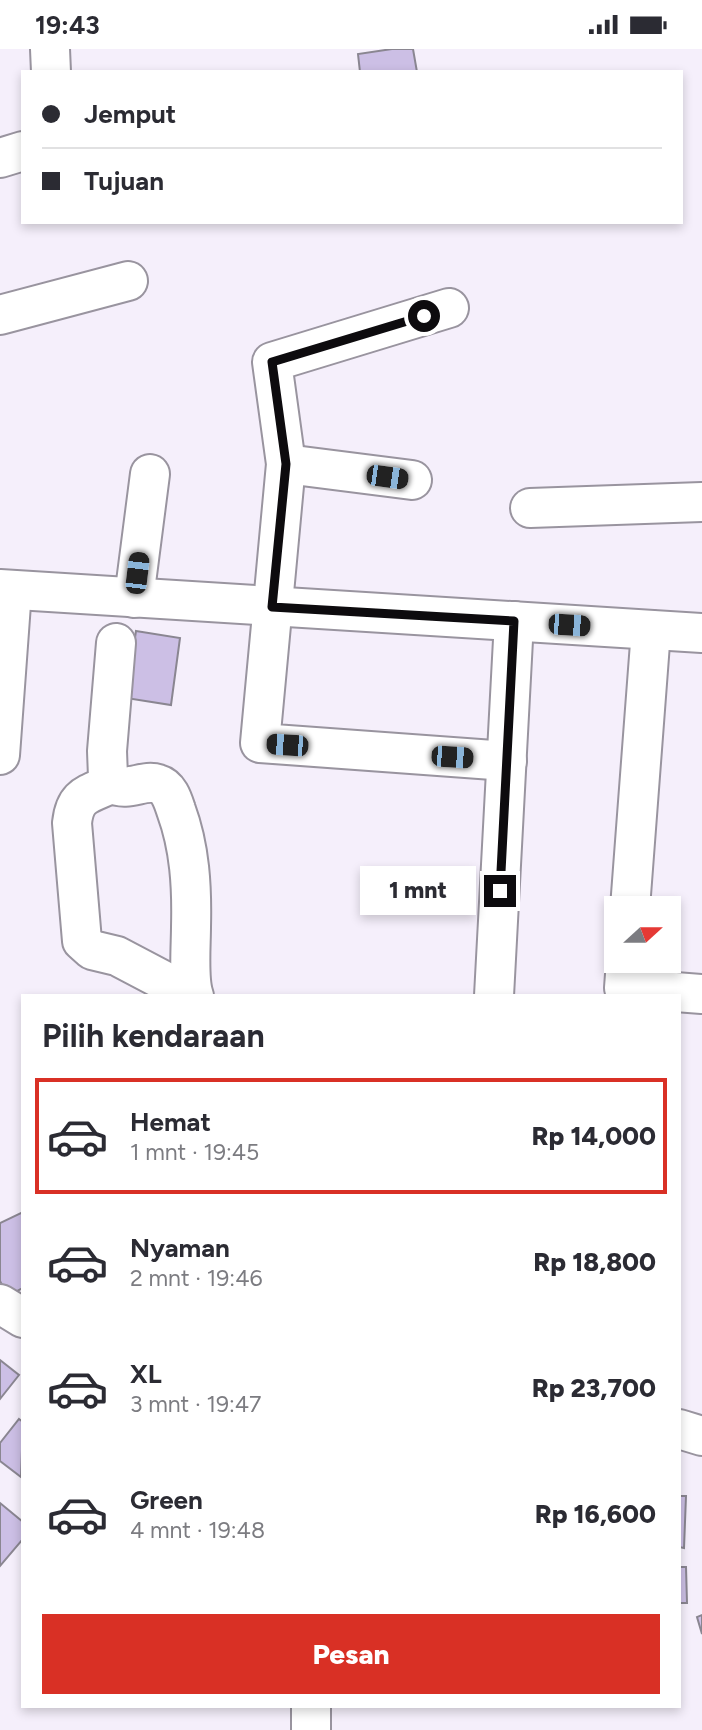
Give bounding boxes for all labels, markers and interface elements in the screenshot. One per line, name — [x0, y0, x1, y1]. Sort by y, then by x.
text: 19:43 — [35, 9, 100, 41]
text: Jemput — [84, 98, 176, 130]
text: Tujuan — [84, 165, 164, 197]
route start — [408, 300, 440, 332]
car — [365, 464, 410, 490]
car — [125, 551, 150, 595]
car — [548, 613, 591, 637]
car — [266, 733, 309, 757]
car — [431, 745, 474, 769]
callout: 1 mnt — [360, 867, 476, 915]
route end — [484, 875, 516, 907]
text: 1 mnt — [389, 876, 447, 904]
north arrow — [604, 896, 681, 973]
map controls — [604, 896, 681, 973]
text: Pilih kendaraan — [42, 1017, 265, 1055]
icon: car — [46, 1105, 109, 1168]
text: Hemat — [130, 1106, 211, 1138]
text: Rp 14,000 — [532, 1120, 656, 1152]
text: 1 mnt · 19:45 — [130, 1138, 259, 1166]
icon: car — [46, 1231, 109, 1294]
text: Nyaman — [130, 1232, 230, 1264]
text: Rp 18,800 — [533, 1246, 656, 1278]
text: 2 mnt · 19:46 — [130, 1264, 262, 1292]
icon: car — [46, 1357, 109, 1420]
text: XL — [130, 1358, 162, 1390]
text: Rp 23,700 — [532, 1372, 656, 1404]
text: 3 mnt · 19:47 — [130, 1390, 261, 1418]
icon: car — [46, 1483, 109, 1546]
text: Green — [130, 1484, 203, 1516]
text: Rp 16,600 — [535, 1498, 656, 1530]
text: 4 mnt · 19:48 — [130, 1516, 265, 1544]
button: Pesan — [42, 1614, 660, 1694]

